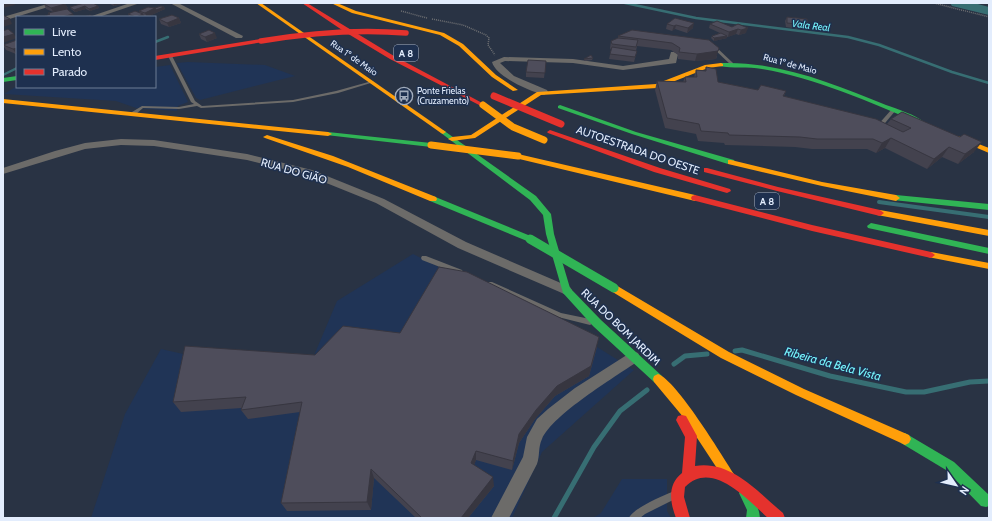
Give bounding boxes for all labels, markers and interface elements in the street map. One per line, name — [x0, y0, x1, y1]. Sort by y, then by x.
legend — [16, 16, 156, 88]
water label: Vala Real — [791, 17, 831, 34]
text: Livre — [52, 24, 76, 39]
street label: Rua 1º de Maio — [329, 37, 380, 78]
text: Lento — [52, 44, 82, 59]
road number: A 8 — [394, 45, 418, 61]
street label: Rua 1º de Maio — [762, 51, 818, 76]
text: Parado — [52, 64, 88, 79]
place label: Ponte Frielas (Cruzamento) — [417, 85, 469, 106]
bus stop icon: Ponte Frielas (Cruzamento) — [394, 86, 414, 106]
street label: AUTOESTRADA DO OESTE — [575, 122, 701, 178]
street label: RUA DO GIÃO — [259, 155, 329, 187]
road number: A 8 — [755, 193, 779, 209]
street label: RUA DO BOM JARDIM — [578, 286, 664, 369]
water label: Ribeira da Bela Vista — [783, 343, 883, 384]
north arrow — [936, 465, 976, 505]
text: N — [956, 483, 972, 498]

